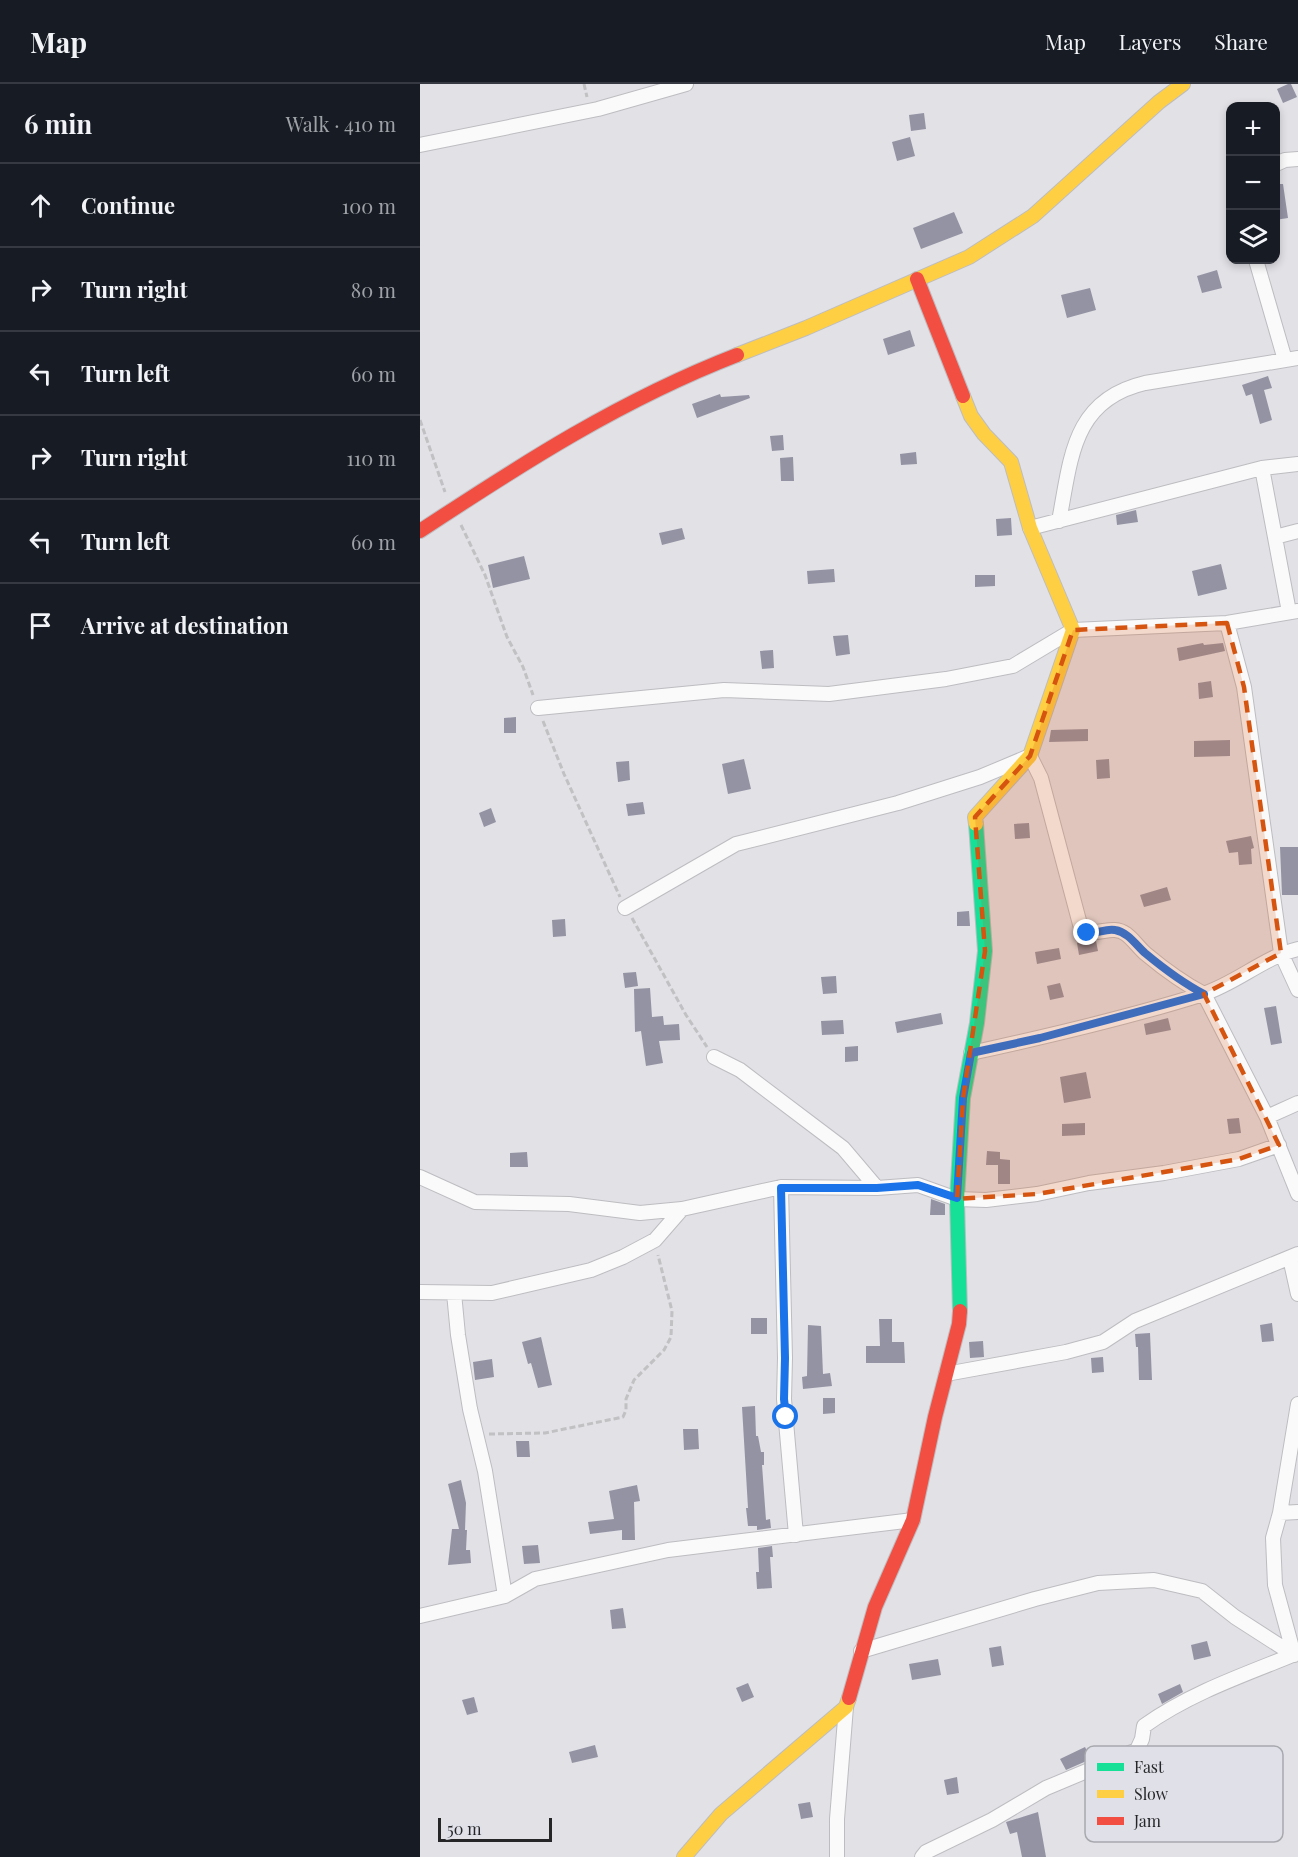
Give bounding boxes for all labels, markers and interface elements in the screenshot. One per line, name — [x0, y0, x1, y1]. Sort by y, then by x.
text: Map — [30, 23, 87, 60]
text: Map — [1045, 27, 1086, 55]
text: Layers — [1119, 27, 1181, 55]
text: Share — [1214, 27, 1268, 55]
map controls — [1226, 102, 1280, 264]
button: + — [1226, 102, 1280, 156]
text: 6 min — [24, 106, 92, 141]
text: Walk · 410 m — [286, 110, 396, 137]
button: − — [1226, 156, 1280, 210]
icon: ahead — [24, 189, 57, 222]
text: Continue — [81, 190, 175, 220]
text: 100 m — [342, 192, 396, 219]
button: layers — [1226, 210, 1280, 264]
icon: right — [24, 273, 57, 306]
text: Turn right — [81, 274, 187, 304]
text: 80 m — [351, 276, 396, 303]
icon: left — [24, 357, 57, 390]
text: Turn left — [81, 358, 170, 388]
text: 60 m — [351, 360, 396, 387]
icon: right — [24, 441, 57, 474]
text: Turn right — [81, 442, 187, 472]
text: 110 m — [346, 444, 396, 471]
icon: left — [24, 525, 57, 558]
text: Turn left — [81, 526, 170, 556]
text: 60 m — [351, 528, 396, 555]
icon: arrive — [24, 609, 57, 642]
text: Arrive at destination — [81, 610, 289, 640]
route end — [1073, 919, 1099, 945]
route start — [772, 1403, 798, 1429]
legend — [1085, 1746, 1283, 1842]
text: Fast — [1134, 1756, 1164, 1777]
text: Slow — [1134, 1783, 1169, 1804]
text: Jam — [1133, 1810, 1161, 1831]
scale bar — [438, 1815, 552, 1842]
text: 50 m — [447, 1818, 481, 1839]

